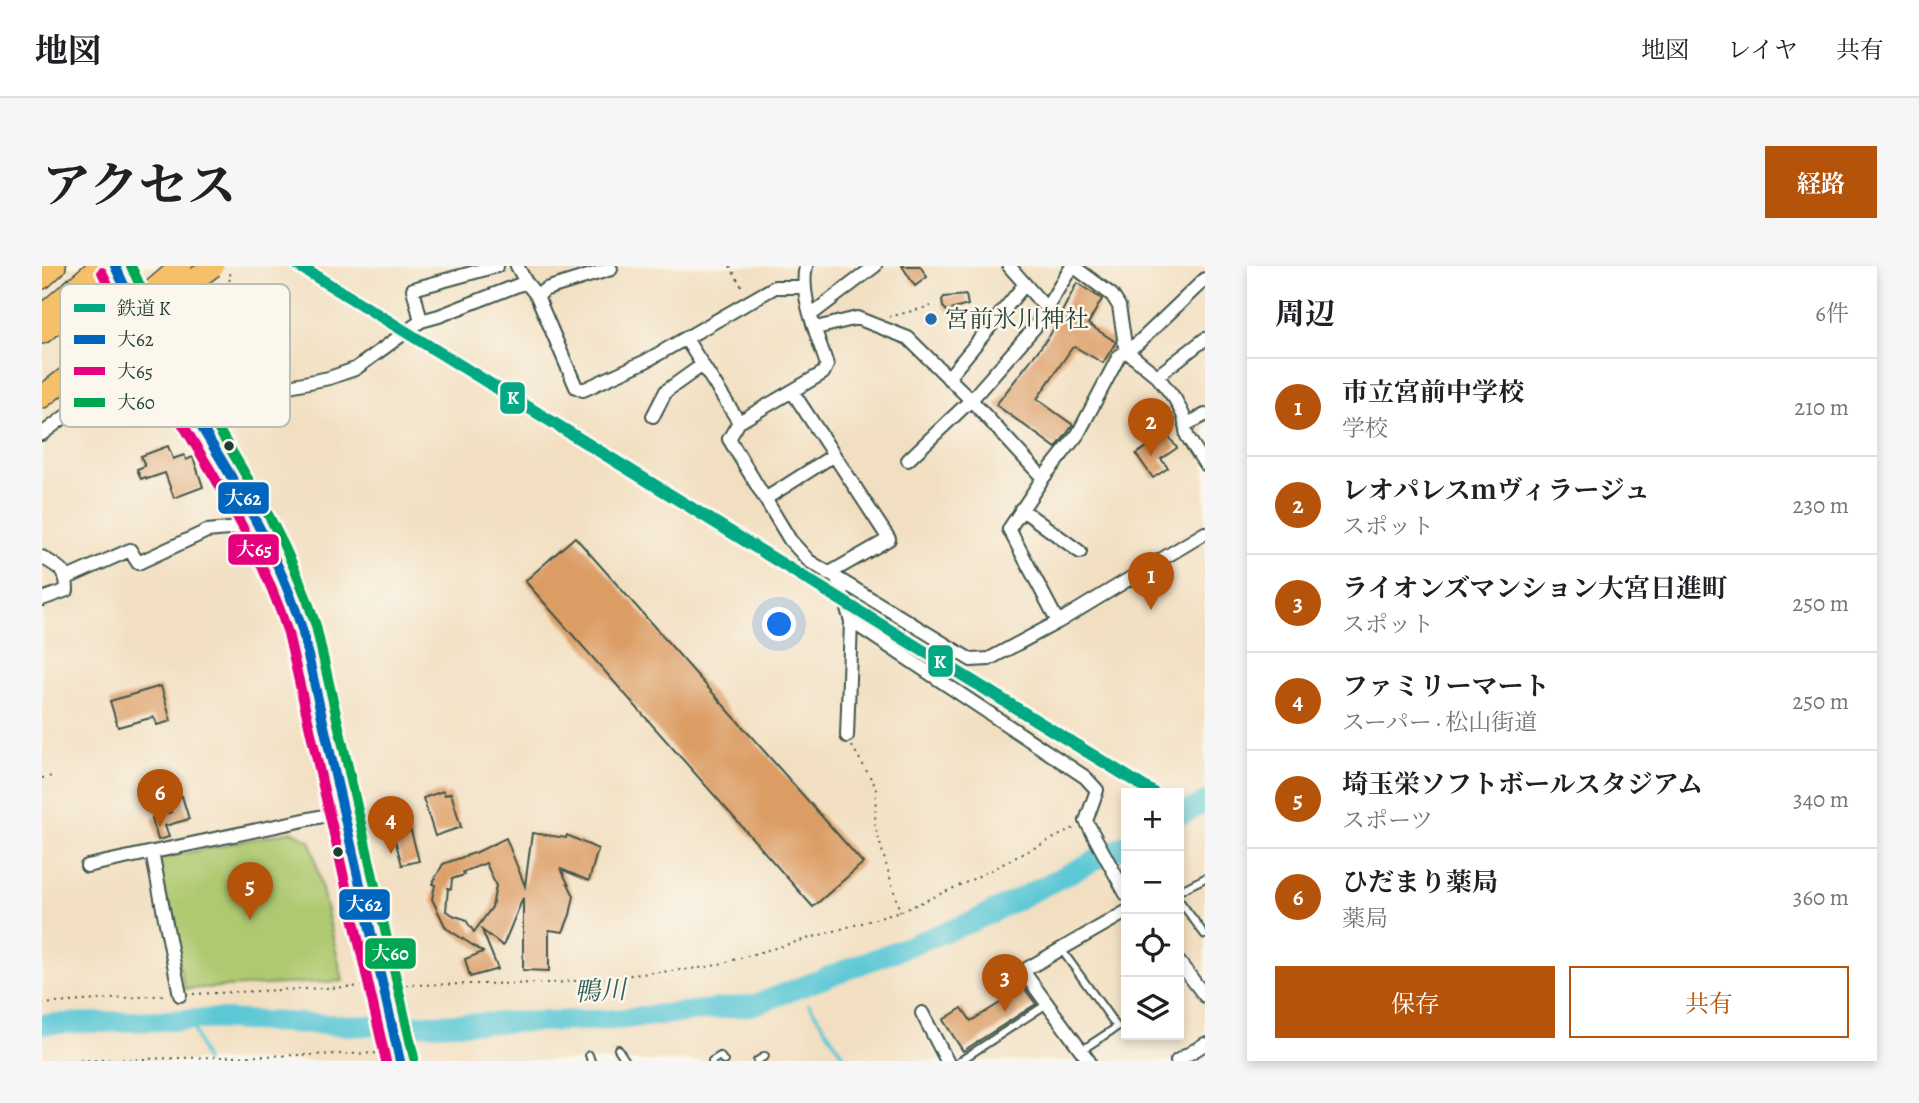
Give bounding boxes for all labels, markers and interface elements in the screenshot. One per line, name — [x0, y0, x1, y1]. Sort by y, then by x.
text: 地図 — [35, 28, 101, 73]
text: 地図 — [1641, 34, 1689, 66]
text: レイヤ — [1727, 34, 1798, 66]
text: 共有 — [1836, 34, 1884, 66]
button: 経路 — [1765, 146, 1877, 218]
text: アクセス — [42, 152, 237, 219]
legend — [60, 284, 290, 427]
text: 周辺 — [1275, 294, 1335, 334]
text: 鉄道 K — [117, 296, 171, 322]
text: 6件 — [1815, 298, 1849, 329]
place label: 宮前氷川神社 — [945, 303, 1089, 335]
marker: 宮前氷川神社 — [923, 311, 939, 327]
text: 大62 — [117, 327, 154, 353]
text: 大65 — [117, 359, 153, 385]
text: 市立宮前中学校 — [1342, 375, 1524, 410]
line badge: K — [499, 381, 526, 415]
text: K — [507, 385, 520, 411]
text: 大60 — [117, 390, 155, 416]
text: 1 — [1294, 392, 1302, 423]
text: 210 m — [1794, 392, 1849, 423]
pin: 2 — [1128, 398, 1174, 456]
text: 学校 — [1342, 413, 1388, 444]
unlabelled marker — [222, 439, 236, 453]
text: レオパレスｍヴィラージュ — [1342, 473, 1650, 508]
line badge: 大62 — [217, 481, 270, 515]
text: 大62 — [224, 486, 262, 512]
text: 2 — [1292, 490, 1304, 521]
text: 230 m — [1793, 490, 1849, 521]
text: スポット — [1342, 511, 1434, 542]
line badge: 大65 — [227, 533, 280, 566]
text: 大65 — [236, 537, 272, 563]
pin: 1 — [1128, 552, 1174, 610]
text: ライオンズマンション大宮日進町 — [1342, 571, 1728, 606]
text: 3 — [1293, 588, 1303, 619]
text: 250 m — [1792, 588, 1849, 619]
your location — [762, 607, 796, 641]
text: スポット — [1342, 609, 1434, 640]
line badge: K — [927, 644, 954, 678]
text: K — [934, 649, 947, 675]
text: ファミリーマート — [1342, 669, 1549, 704]
text: 4 — [1293, 686, 1303, 717]
text: 250 m — [1792, 686, 1849, 717]
text: スーパー · 松山街道 — [1342, 707, 1537, 738]
text: 埼玉栄ソフトボールスタジアム — [1342, 767, 1703, 802]
pin: 6 — [137, 769, 183, 827]
text: 5 — [1293, 784, 1303, 815]
text: 340 m — [1793, 784, 1849, 815]
map controls — [1121, 788, 1184, 1040]
button: + — [1121, 788, 1184, 851]
pin: 4 — [368, 796, 414, 854]
text: スポーツ — [1342, 805, 1433, 836]
unlabelled marker — [331, 845, 345, 859]
button: − — [1121, 851, 1184, 914]
pin: 5 — [227, 862, 273, 920]
text: ひだまり薬局 — [1342, 865, 1498, 900]
text: 6 — [1293, 882, 1303, 913]
text: 360 m — [1793, 882, 1849, 913]
line badge: 大62 — [338, 888, 391, 921]
text: 大62 — [345, 892, 383, 918]
text: 薬局 — [1342, 903, 1388, 934]
button: locate — [1121, 914, 1184, 977]
line badge: 大60 — [364, 937, 417, 970]
text: 大60 — [371, 941, 409, 967]
pin: 3 — [982, 954, 1028, 1012]
button: 保存 — [1275, 966, 1555, 1038]
button: 共有 — [1569, 966, 1849, 1038]
water label: 鴨川 — [573, 972, 630, 1010]
button: layers — [1121, 977, 1184, 1040]

